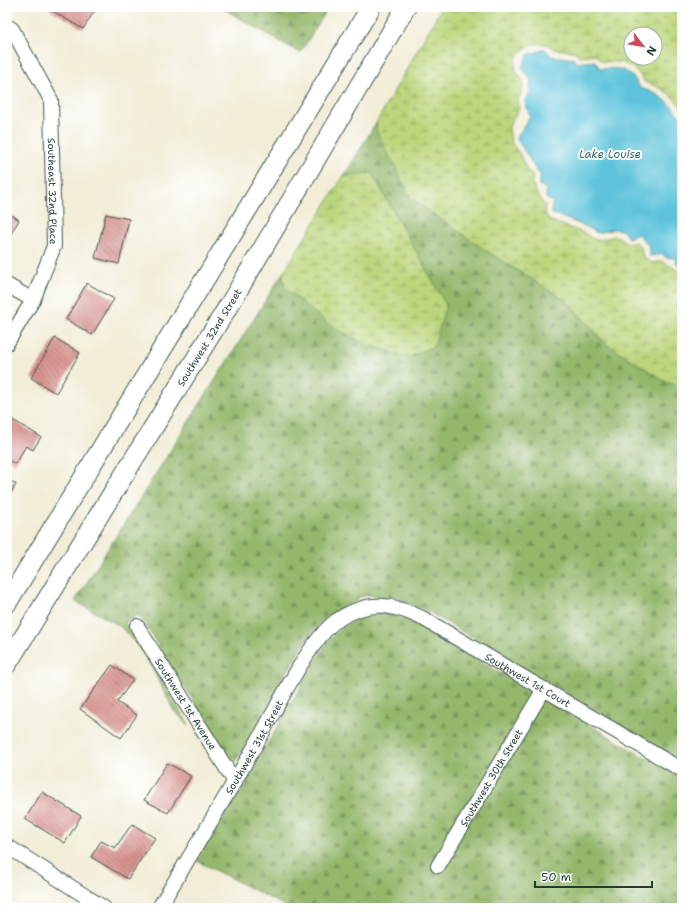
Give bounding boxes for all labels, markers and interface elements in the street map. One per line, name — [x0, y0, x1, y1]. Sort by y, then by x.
north arrow — [623, 26, 663, 66]
text: N — [642, 43, 660, 59]
street label: Southeast 32nd Place — [45, 138, 60, 245]
water label: Lake Louise — [579, 147, 641, 162]
street label: Southwest 32nd Street — [174, 286, 244, 389]
street label: Southwest 1st Court — [483, 650, 573, 710]
street label: Southwest 1st Avenue — [152, 656, 220, 752]
street label: Southwest 31st Street — [222, 698, 286, 796]
street label: Southwest 30th Street — [457, 727, 525, 829]
scale bar — [535, 863, 652, 889]
text: 50 m — [541, 869, 571, 885]

